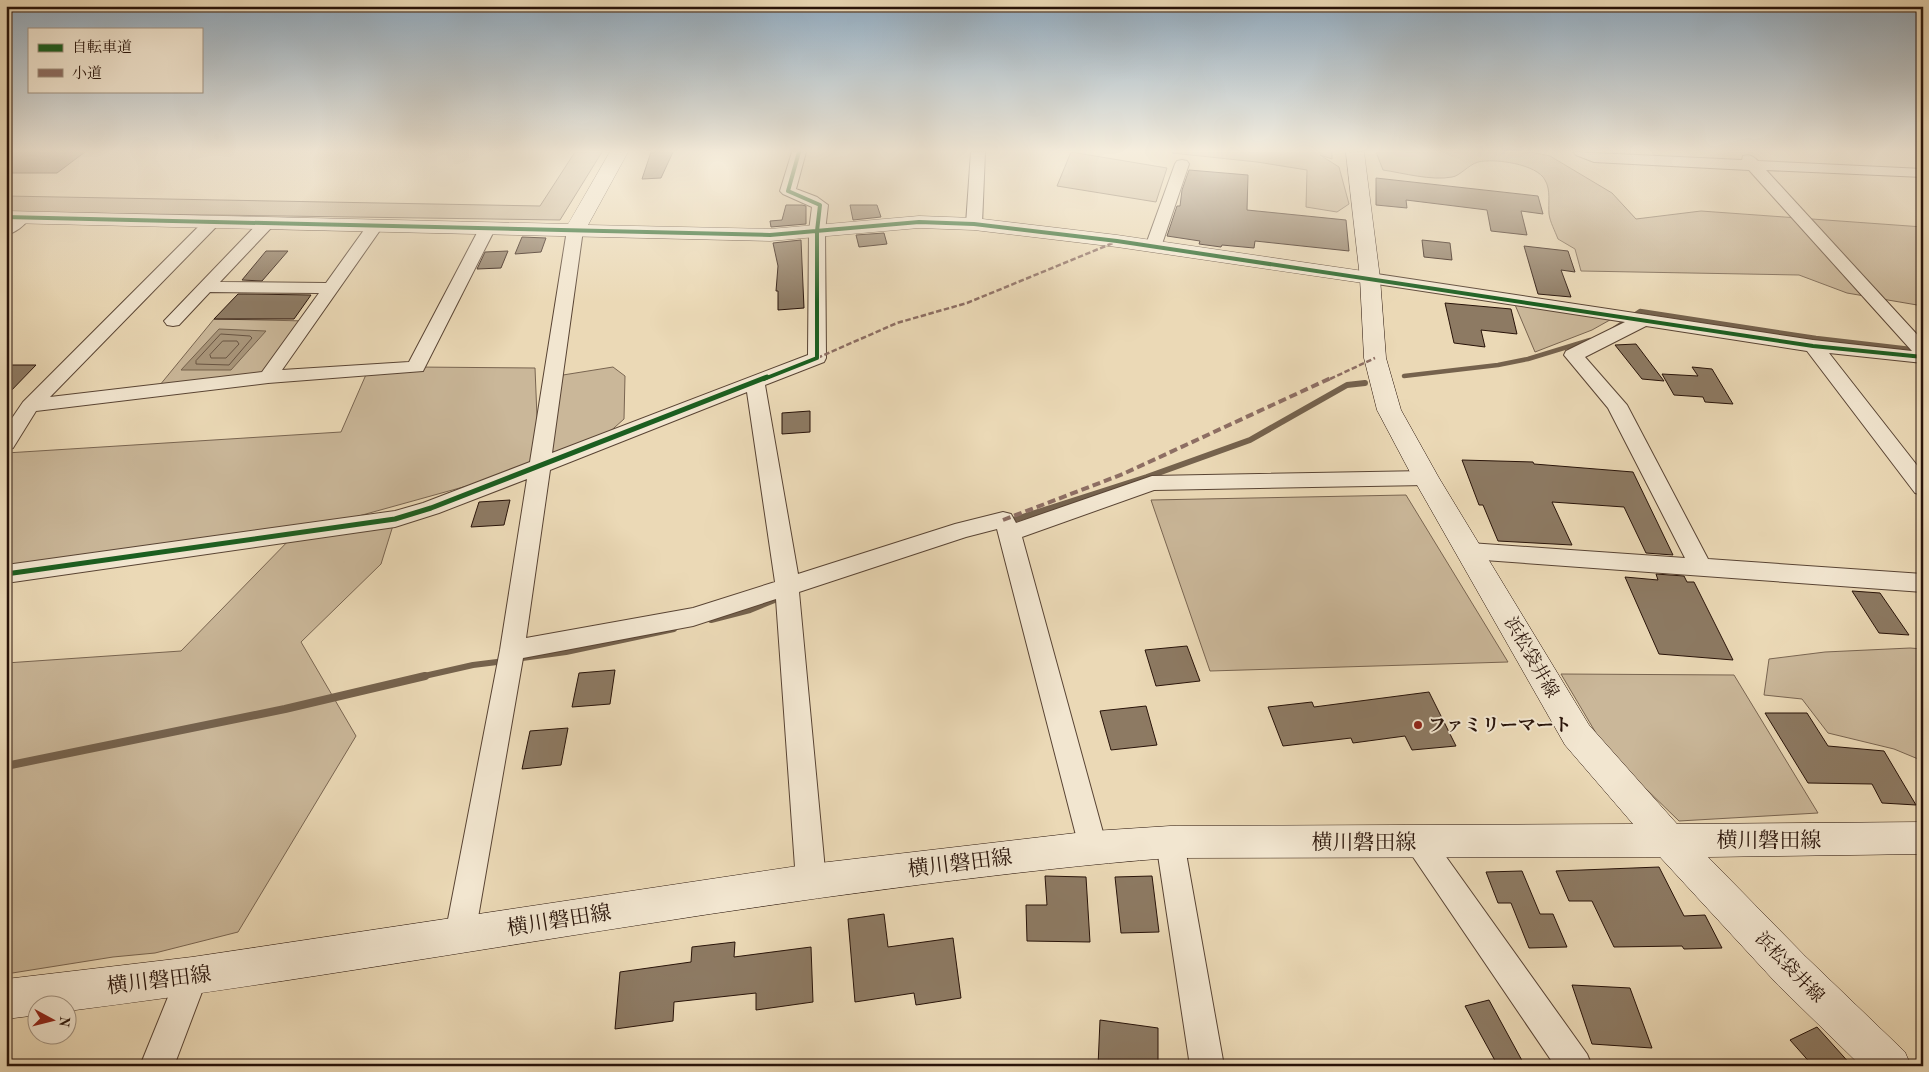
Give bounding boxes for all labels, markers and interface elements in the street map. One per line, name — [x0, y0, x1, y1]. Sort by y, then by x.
legend — [28, 28, 202, 92]
text: 自転車道 — [72, 39, 132, 56]
text: 小道 — [72, 65, 102, 82]
street label: 浜松袋井線 — [1501, 613, 1563, 701]
place label: ファミリーマート — [1428, 716, 1572, 735]
marker: ファミリーマート — [1412, 719, 1424, 731]
street label: 横川磐田線 — [1717, 829, 1822, 852]
street label: 横川磐田線 — [1312, 831, 1417, 854]
street label: 横川磐田線 — [907, 846, 1014, 881]
street label: 横川磐田線 — [505, 901, 613, 940]
street label: 浜松袋井線 — [1752, 928, 1828, 1006]
street label: 横川磐田線 — [106, 963, 213, 998]
north arrow — [28, 994, 78, 1044]
text: N — [56, 1015, 72, 1028]

